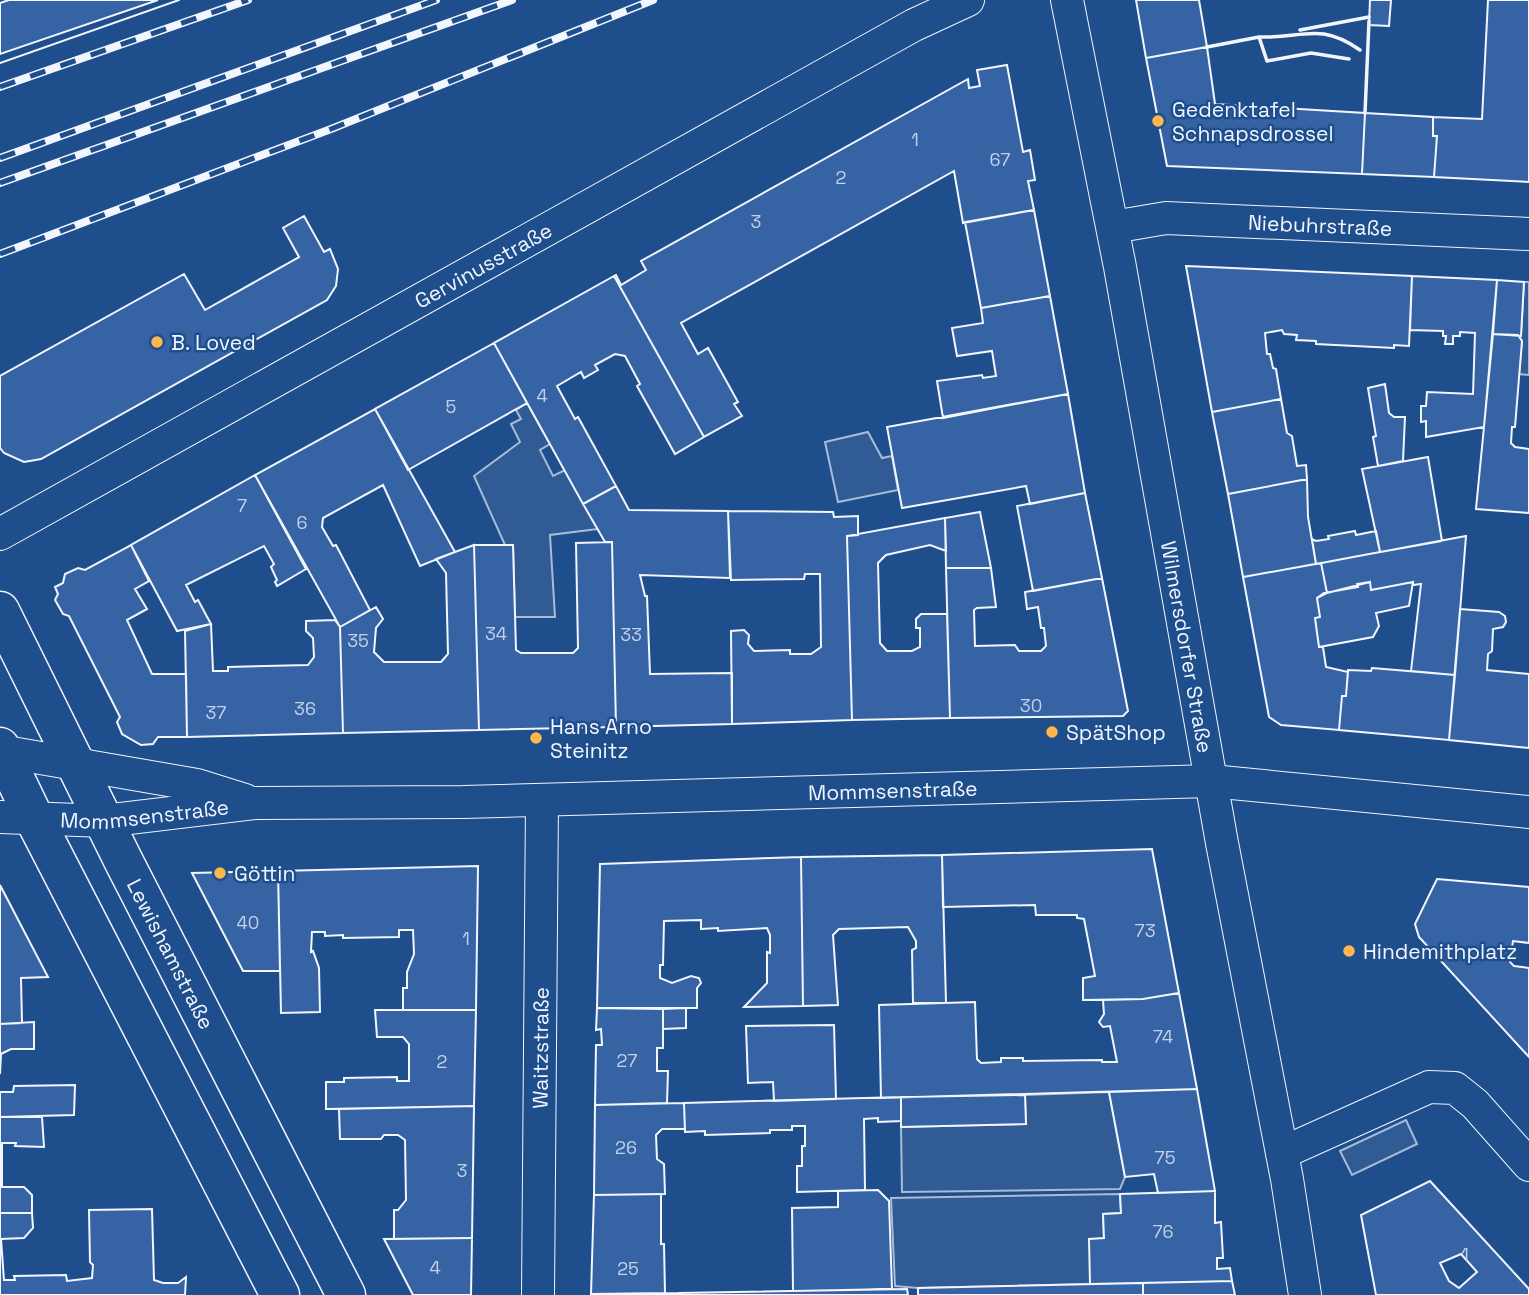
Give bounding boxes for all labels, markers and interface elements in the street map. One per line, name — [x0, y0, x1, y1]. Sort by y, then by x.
place label: Gedenktafel Schnapsdrossel — [1172, 96, 1334, 147]
marker: Gedenktafel Schnapsdrossel — [1150, 113, 1166, 129]
house number: 1 — [911, 128, 919, 151]
house number: 67 — [990, 148, 1010, 171]
house number: 2 — [836, 166, 846, 189]
street label: Niebuhrstraße — [1247, 208, 1393, 241]
house number: 3 — [751, 210, 761, 233]
street label: Gervinusstraße — [410, 216, 557, 314]
place label: B. Loved — [171, 329, 256, 356]
marker: B. Loved — [149, 334, 165, 350]
house number: 4 — [536, 384, 548, 407]
house number: 5 — [446, 395, 456, 418]
house number: 7 — [237, 494, 247, 517]
house number: 6 — [296, 511, 308, 534]
street label: Wilmersdorfer Straße — [1155, 539, 1219, 755]
house number: 34 — [485, 622, 507, 645]
house number: 33 — [620, 623, 642, 646]
house number: 35 — [347, 629, 369, 652]
house number: 30 — [1020, 694, 1042, 717]
house number: 36 — [294, 697, 316, 720]
house number: 37 — [205, 701, 227, 724]
place label: Hans Arno Steinitz — [550, 713, 652, 764]
place label: SpätShop — [1066, 719, 1166, 746]
marker: SpätShop — [1044, 724, 1060, 740]
marker: Hans Arno Steinitz — [528, 730, 544, 746]
street label: Mommsenstraße — [808, 774, 978, 806]
street label: Mommsenstraße — [60, 793, 230, 835]
place label: Göttin — [234, 860, 295, 887]
marker: Göttin — [212, 865, 228, 881]
street label: Lewishamstraße — [121, 874, 221, 1033]
house number: 40 — [237, 911, 259, 934]
house number: 73 — [1134, 919, 1156, 942]
house number: 1 — [462, 927, 470, 950]
place label: Hindemithplatz — [1363, 938, 1517, 965]
marker: Hindemithplatz — [1341, 943, 1357, 959]
street label: Waitzstraße — [526, 987, 554, 1109]
house number: 74 — [1153, 1025, 1173, 1048]
house number: 27 — [617, 1049, 637, 1072]
house number: 2 — [437, 1050, 447, 1073]
house number: 26 — [615, 1136, 637, 1159]
house number: 75 — [1155, 1146, 1175, 1169]
house number: 3 — [457, 1159, 467, 1182]
house number: 76 — [1152, 1220, 1174, 1243]
house number: 1 — [1461, 1243, 1469, 1266]
house number: 4 — [429, 1256, 441, 1279]
house number: 25 — [617, 1257, 639, 1280]

